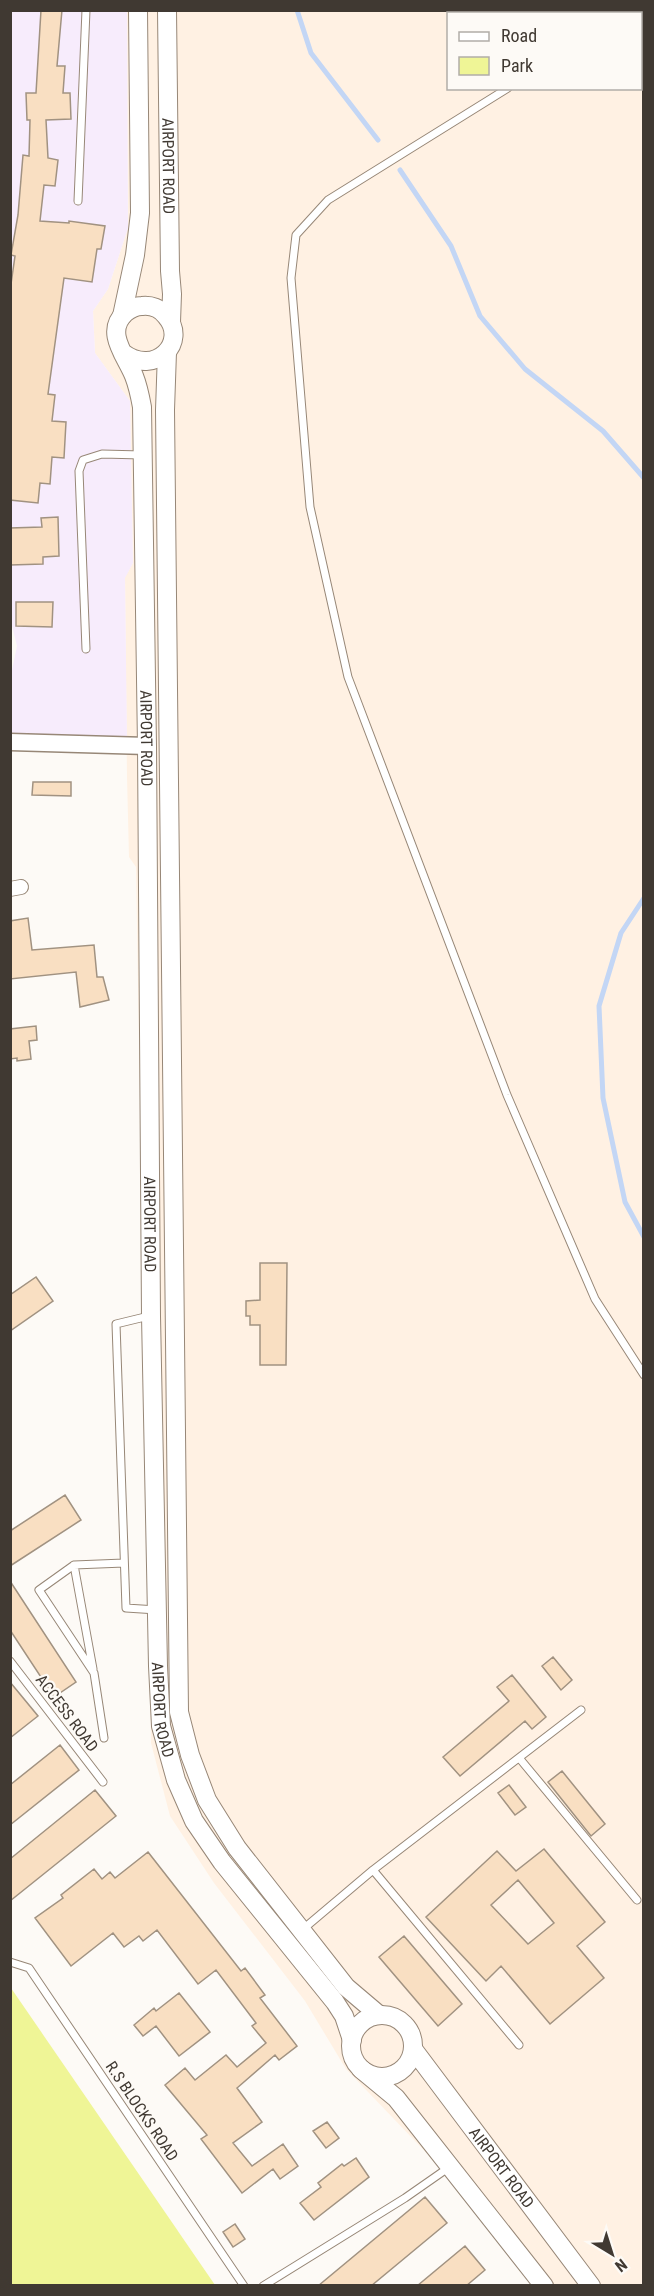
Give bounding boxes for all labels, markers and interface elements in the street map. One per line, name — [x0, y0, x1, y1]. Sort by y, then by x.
legend — [447, 12, 642, 90]
text: Road — [501, 25, 537, 46]
text: Park — [501, 55, 533, 76]
street label: AIRPORT ROAD — [159, 118, 179, 214]
street label: AIRPORT ROAD — [137, 690, 157, 786]
street label: AIRPORT ROAD — [141, 1176, 160, 1272]
street label: AIRPORT ROAD — [148, 1662, 179, 1759]
street label: ACCESS ROAD — [32, 1671, 102, 1755]
street label: R.S BLOCKS ROAD — [102, 2058, 182, 2164]
street label: AIRPORT ROAD — [465, 2123, 538, 2211]
north arrow — [582, 2224, 642, 2284]
text: N — [611, 2255, 631, 2276]

